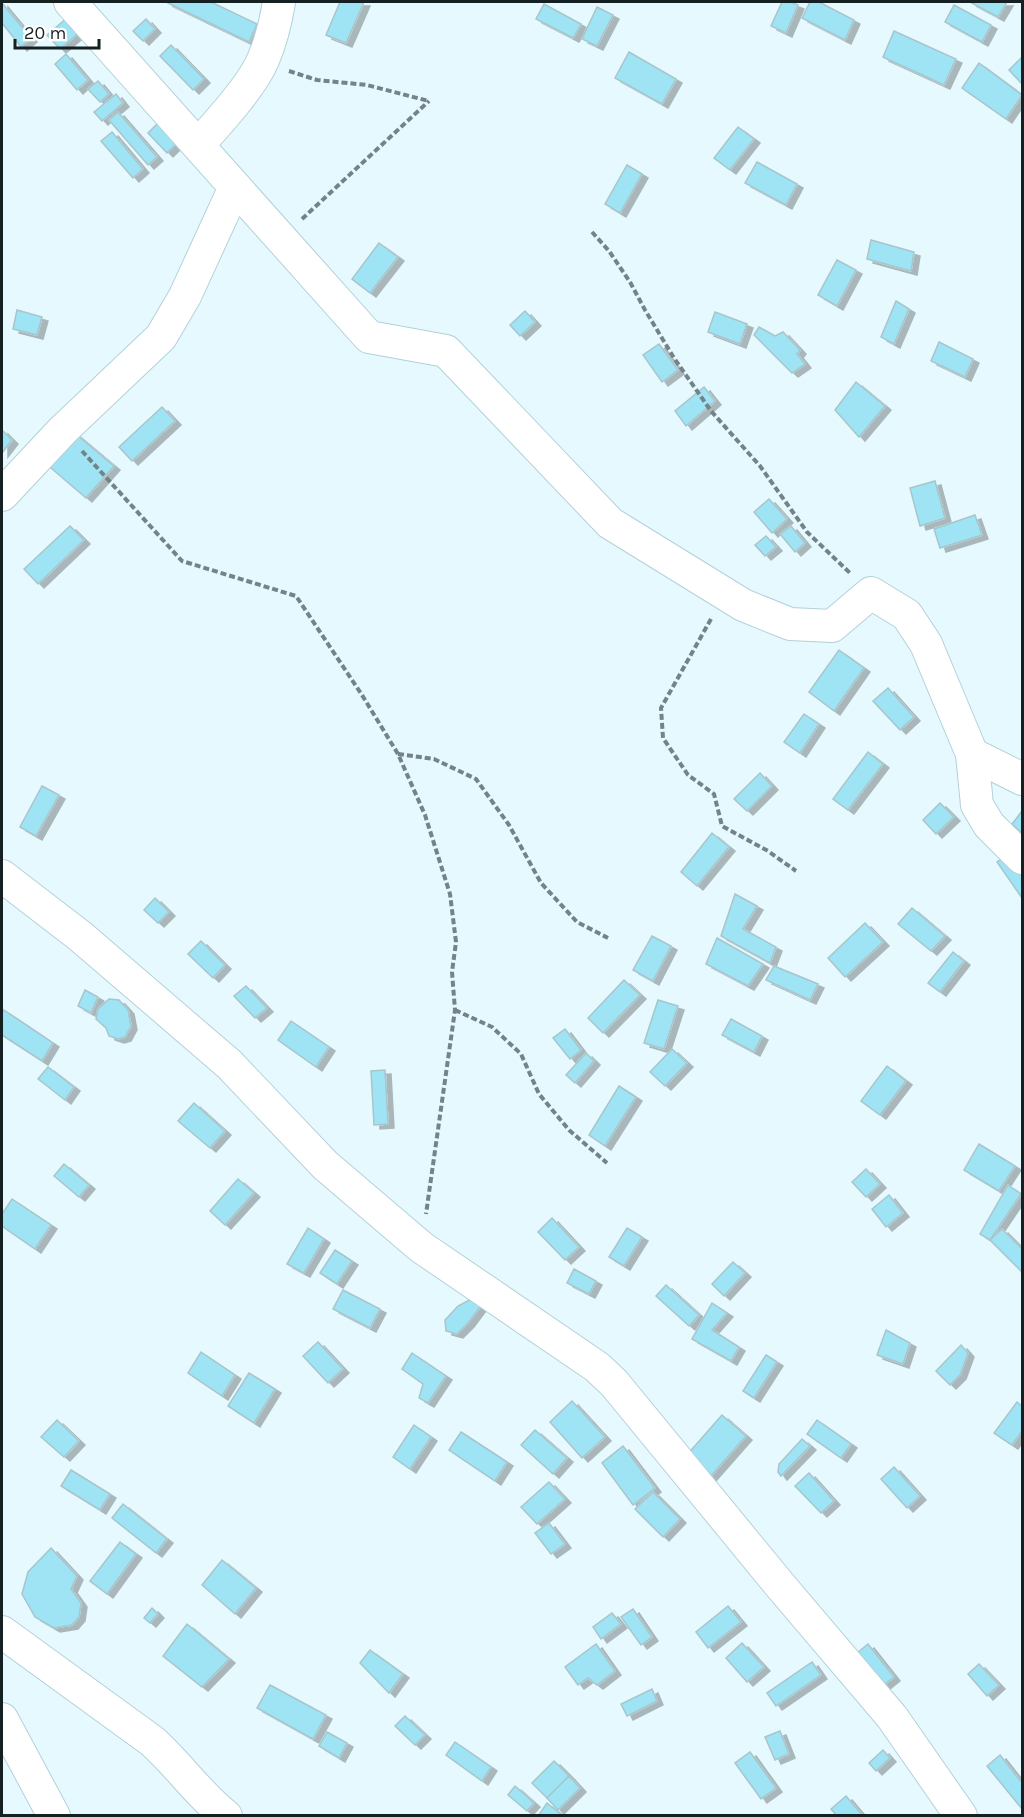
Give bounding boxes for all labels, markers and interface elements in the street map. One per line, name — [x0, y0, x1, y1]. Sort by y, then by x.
scale bar — [15, 12, 99, 50]
text: 20 m — [24, 22, 66, 44]

